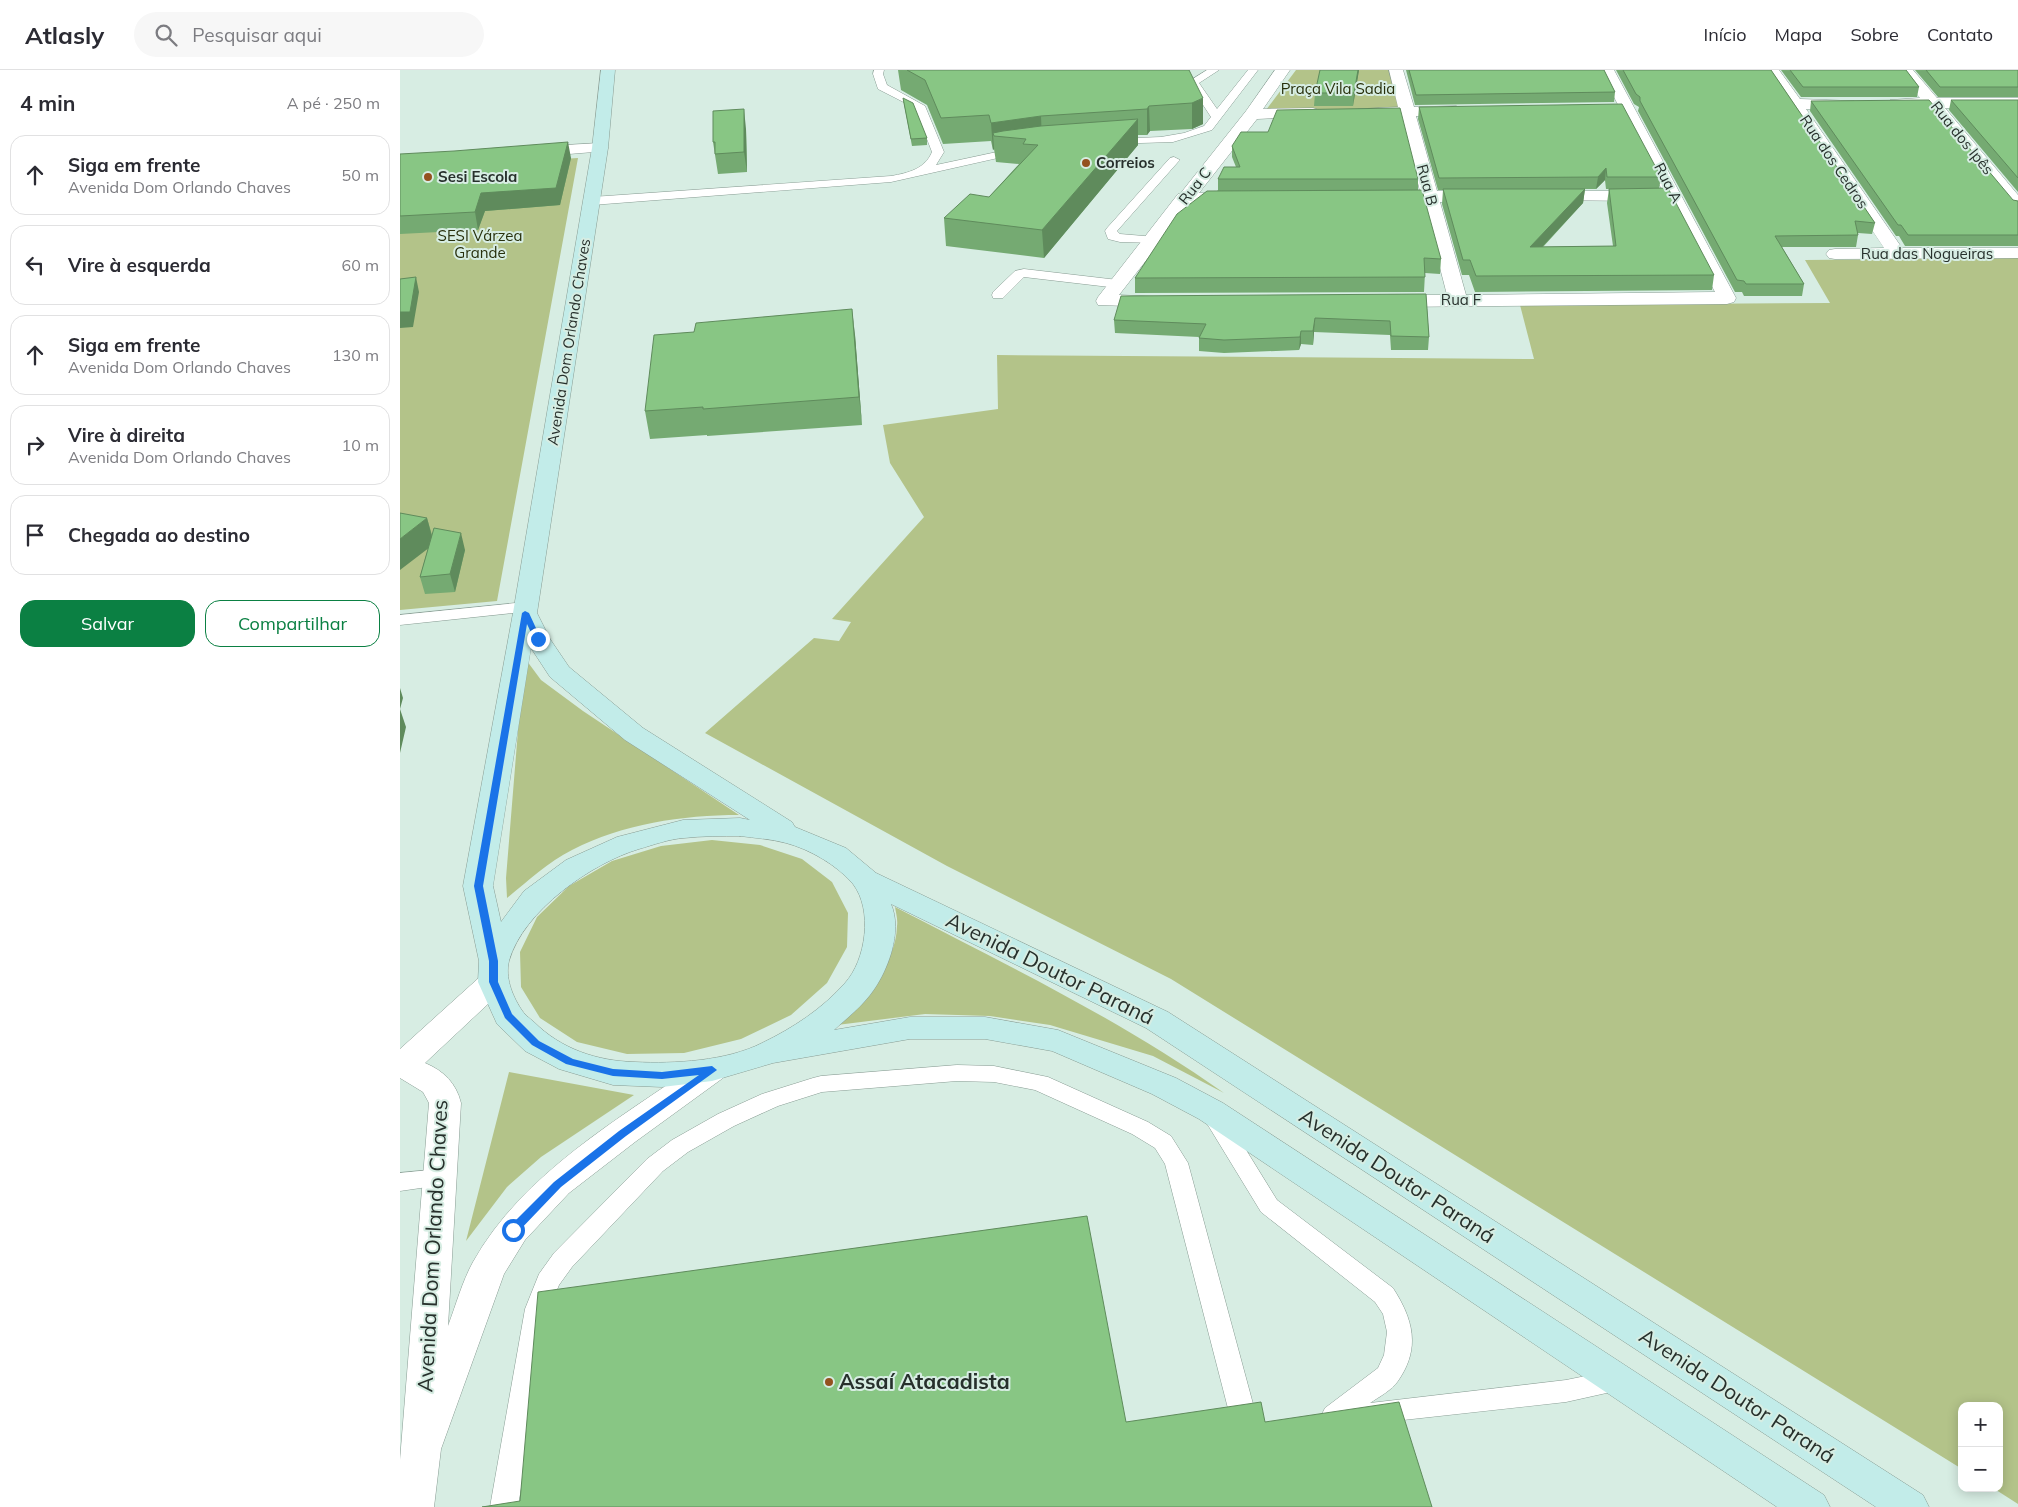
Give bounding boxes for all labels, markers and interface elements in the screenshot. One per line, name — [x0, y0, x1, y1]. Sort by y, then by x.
search box — [134, 12, 484, 57]
text: Atlasly — [25, 20, 104, 50]
icon: search — [152, 21, 180, 49]
text: Pesquisar aqui — [192, 23, 322, 47]
text: Início — [1704, 23, 1747, 46]
text: Mapa — [1775, 23, 1822, 46]
text: Sobre — [1850, 23, 1899, 46]
text: Contato — [1927, 23, 1993, 46]
park label: Praça Vila Sadia — [1281, 79, 1395, 98]
text: 4 min — [20, 90, 75, 116]
text: A pé · 250 m — [287, 93, 380, 113]
street label: Rua dos Ipês — [1927, 97, 1998, 178]
street label: Rua dos Cedros — [1796, 111, 1873, 212]
text: Siga em frente — [68, 153, 200, 177]
place label: Correios — [1096, 153, 1155, 172]
marker: Correios — [1080, 157, 1092, 169]
street label: Rua A — [1650, 159, 1687, 206]
icon: ahead — [21, 161, 49, 189]
street label: Rua B — [1413, 162, 1442, 208]
street label: Rua C — [1174, 163, 1215, 208]
text: 50 m — [342, 165, 379, 185]
place label: Sesi Escola — [438, 167, 517, 186]
marker: Sesi Escola — [422, 171, 434, 183]
text: Avenida Dom Orlando Chaves — [68, 177, 291, 197]
park label: SESI Várzea Grande — [438, 226, 522, 262]
street label: Avenida Dom Orlando Chaves — [543, 237, 594, 447]
street label: Rua das Nogueiras — [1861, 244, 1993, 263]
icon: left — [21, 251, 49, 279]
text: Vire à esquerda — [68, 253, 211, 277]
text: 60 m — [342, 255, 379, 275]
street label: Rua F — [1441, 290, 1481, 309]
text: Siga em frente — [68, 333, 200, 357]
icon: ahead — [21, 341, 49, 369]
text: 130 m — [332, 345, 379, 365]
text: Avenida Dom Orlando Chaves — [68, 357, 291, 377]
text: Vire à direita — [68, 423, 185, 447]
icon: right — [21, 431, 49, 459]
text: 10 m — [342, 435, 379, 455]
text: Avenida Dom Orlando Chaves — [68, 447, 291, 467]
icon: arrive — [21, 521, 49, 549]
text: Chegada ao destino — [68, 523, 250, 547]
button: Salvar — [20, 600, 195, 647]
button: Compartilhar — [205, 600, 380, 647]
route end — [527, 628, 550, 651]
street label: Avenida Doutor Paraná — [942, 906, 1159, 1030]
street label: Avenida Dom Orlando Chaves — [411, 1099, 453, 1393]
street label: Avenida Doutor Paraná — [1295, 1102, 1500, 1248]
route start — [502, 1219, 525, 1242]
street label: Avenida Doutor Paraná — [1635, 1322, 1840, 1468]
place label: Assaí Atacadista — [839, 1368, 1010, 1394]
marker: Assaí Atacadista — [823, 1376, 835, 1388]
map controls — [1958, 1402, 2003, 1492]
button: + — [1958, 1402, 2003, 1447]
button: − — [1958, 1447, 2003, 1492]

